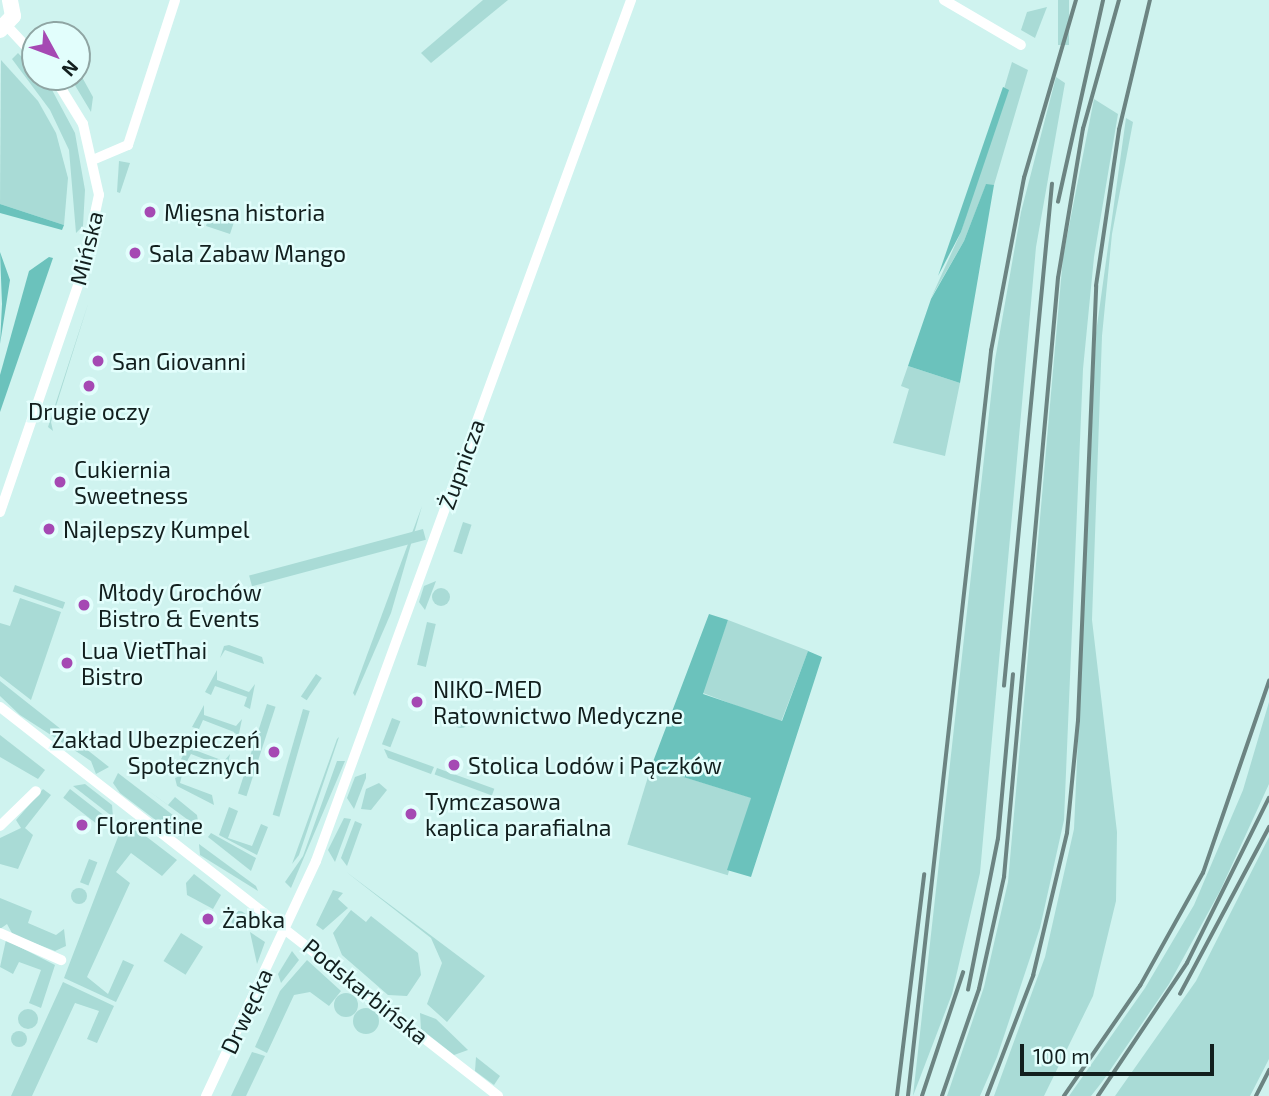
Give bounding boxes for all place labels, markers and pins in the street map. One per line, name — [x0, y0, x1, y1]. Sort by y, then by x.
place label: Mięsna historia — [164, 198, 325, 226]
marker: Mięsna historia — [142, 204, 158, 220]
place label: Sala Zabaw Mango — [149, 239, 347, 267]
marker: Sala Zabaw Mango — [127, 245, 143, 261]
place label: San Giovanni — [112, 347, 246, 375]
marker: San Giovanni — [90, 353, 106, 369]
marker: Drugie oczy — [81, 378, 97, 394]
place label: Drugie oczy — [28, 397, 150, 425]
place label: Cukiernia Sweetness — [74, 455, 188, 509]
marker: Cukiernia Sweetness — [52, 474, 68, 490]
place label: Najlepszy Kumpel — [63, 515, 250, 543]
marker: Najlepszy Kumpel — [41, 521, 57, 537]
place label: Młody Grochów Bistro & Events — [98, 578, 262, 632]
marker: Młody Grochów Bistro & Events — [76, 597, 92, 613]
place label: Lua VietThai Bistro — [81, 636, 208, 690]
marker: Lua VietThai Bistro — [59, 655, 75, 671]
place label: NIKO-MED Ratownictwo Medyczne — [433, 675, 683, 729]
marker: NIKO-MED Ratownictwo Medyczne — [407, 692, 427, 712]
place label: Zakład Ubezpieczeń Społecznych — [52, 725, 260, 779]
marker: Zakład Ubezpieczeń Społecznych — [266, 744, 282, 760]
place label: Stolica Lodów i Pączków — [468, 751, 722, 779]
marker: Stolica Lodów i Pączków — [446, 757, 462, 773]
place label: Tymczasowa kaplica parafialna — [425, 787, 611, 841]
marker: Tymczasowa kaplica parafialna — [403, 806, 419, 822]
place label: Florentine — [96, 811, 203, 839]
marker: Florentine — [74, 817, 90, 833]
place label: Żabka — [222, 905, 285, 933]
marker: Żabka — [200, 911, 216, 927]

